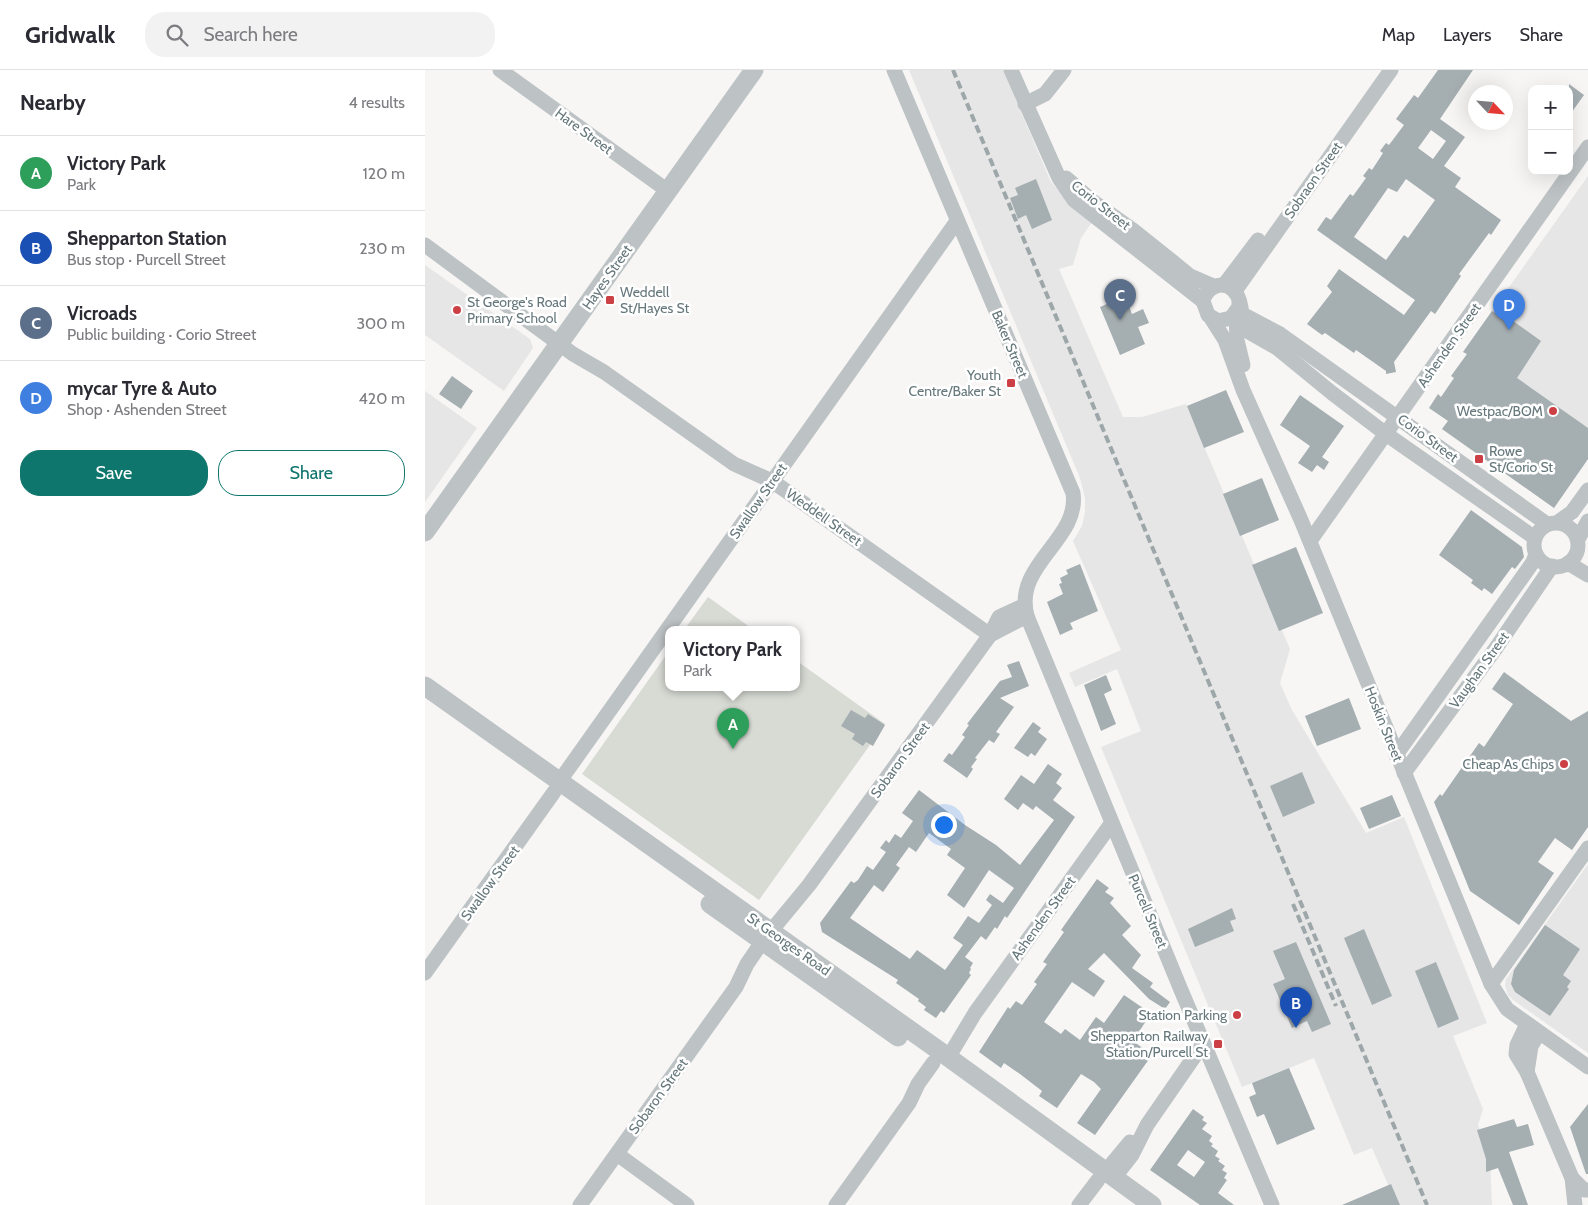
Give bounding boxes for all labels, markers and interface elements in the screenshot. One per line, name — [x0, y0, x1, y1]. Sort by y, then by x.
search box — [145, 12, 495, 57]
text: Gridwalk — [25, 20, 115, 49]
icon: search — [163, 21, 191, 49]
text: Search here — [203, 23, 298, 46]
text: Map — [1382, 24, 1415, 46]
text: Layers — [1443, 24, 1492, 46]
text: Share — [1520, 24, 1563, 46]
north arrow — [1468, 85, 1513, 130]
map controls — [1528, 85, 1573, 175]
button: + — [1528, 85, 1573, 130]
text: Nearby — [20, 90, 86, 115]
text: 4 results — [348, 93, 405, 112]
street label: Hare Street — [552, 104, 617, 158]
button: − — [1528, 130, 1573, 175]
street label: Sobraon Street — [1280, 138, 1346, 222]
text: Victory Park — [67, 152, 166, 175]
text: A — [31, 164, 41, 183]
text: 120 m — [363, 164, 405, 183]
text: Park — [67, 175, 96, 194]
street label: Corio Street — [1068, 176, 1134, 234]
text: Shepparton Station — [67, 227, 227, 250]
text: B — [31, 239, 41, 258]
text: 230 m — [359, 239, 405, 258]
street label: Hayes Street — [578, 241, 636, 313]
text: Bus stop · Purcell Street — [67, 250, 226, 269]
pin: C — [1104, 279, 1136, 320]
place label: Weddell St/Hayes St — [620, 283, 689, 317]
pin: D — [1493, 289, 1525, 330]
place label: St George's Road Primary School — [467, 293, 567, 327]
marker: Weddell St/Hayes St — [604, 294, 616, 306]
street label: Ashenden Street — [1413, 299, 1485, 391]
text: Vicroads — [67, 302, 137, 325]
marker: St George's Road Primary School — [451, 304, 463, 316]
street label: Baker Street — [988, 307, 1032, 381]
text: C — [31, 314, 41, 333]
text: 300 m — [356, 314, 405, 333]
text: Public building · Corio Street — [67, 325, 256, 344]
place label: Youth Centre/Baker St — [909, 366, 1001, 400]
text: mycar Tyre & Auto — [67, 377, 217, 400]
marker: Youth Centre/Baker St — [1005, 377, 1017, 389]
text: D — [30, 389, 42, 408]
text: 420 m — [359, 389, 405, 408]
text: Shop · Ashenden Street — [67, 400, 227, 419]
place label: Westpac/BOM — [1457, 402, 1543, 420]
marker: Westpac/BOM — [1547, 405, 1559, 417]
street label: Corio Street — [1394, 410, 1462, 466]
place label: Rowe St/Corio St — [1489, 442, 1553, 476]
button: Save — [20, 450, 208, 496]
button: Share — [218, 450, 405, 496]
marker: Rowe St/Corio St — [1473, 453, 1485, 465]
street label: Swallow Street — [725, 459, 791, 542]
street label: Weddell Street — [783, 484, 866, 550]
popup — [665, 626, 800, 691]
street label: Vaughan Street — [1445, 628, 1513, 712]
text: Victory Park — [683, 638, 782, 661]
text: Park — [683, 661, 712, 680]
street label: Hoskin Street — [1361, 684, 1407, 764]
pin: A — [717, 708, 749, 749]
street label: Sobaron Street — [866, 718, 934, 801]
place label: Cheap As Chips — [1463, 755, 1554, 773]
marker: Cheap As Chips — [1558, 758, 1570, 770]
your location — [931, 812, 957, 838]
street label: Swallow Street — [457, 842, 523, 924]
street label: Purcell Street — [1124, 871, 1172, 951]
street label: Ashenden Street — [1007, 872, 1080, 963]
street label: St Georges Road — [744, 909, 834, 979]
pin: B — [1280, 987, 1312, 1028]
place label: Station Parking — [1138, 1006, 1228, 1024]
marker: Station Parking — [1231, 1009, 1243, 1021]
place label: Shepparton Railway Station/Purcell St — [1090, 1027, 1208, 1061]
marker: Shepparton Railway Station/Purcell St — [1212, 1038, 1224, 1050]
street label: Sobaron Street — [624, 1054, 692, 1137]

